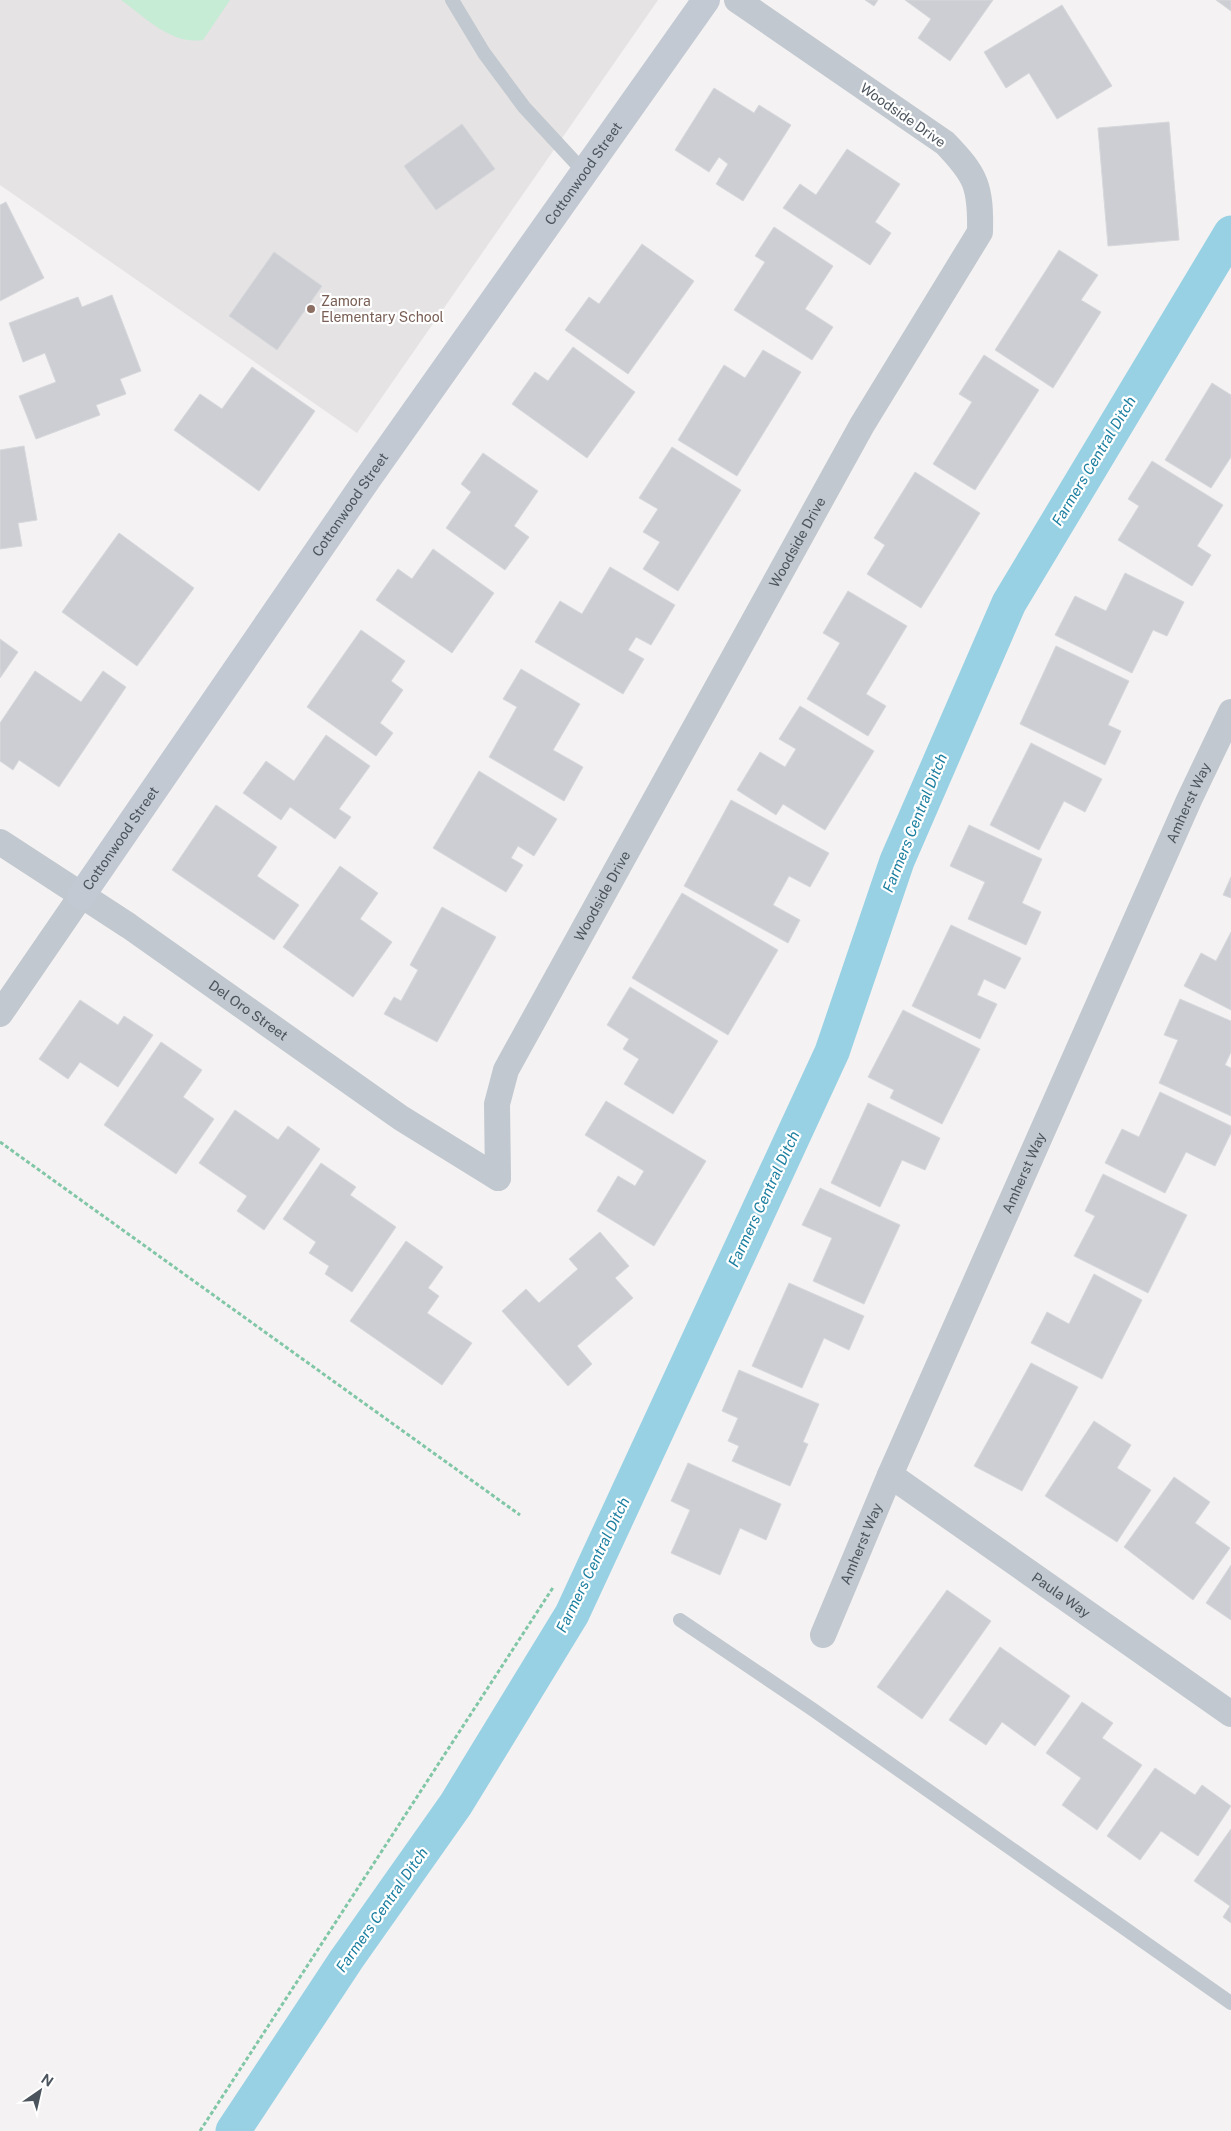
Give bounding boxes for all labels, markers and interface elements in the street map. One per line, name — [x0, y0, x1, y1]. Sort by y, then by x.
street label: Woodside Drive — [857, 80, 949, 150]
street label: Cottonwood Street — [542, 119, 625, 228]
place label: Zamora Elementary School — [321, 293, 444, 325]
marker: Zamora Elementary School — [305, 303, 317, 315]
water label: Farmers Central Ditch — [1048, 393, 1139, 529]
street label: Cottonwood Street — [309, 450, 391, 559]
street label: Woodside Drive — [766, 494, 829, 590]
water label: Farmers Central Ditch — [879, 751, 950, 895]
street label: Amherst Way — [1163, 759, 1214, 845]
street label: Cottonwood Street — [79, 783, 162, 893]
street label: Woodside Drive — [571, 848, 633, 944]
street label: Del Oro Street — [206, 977, 291, 1044]
water label: Farmers Central Ditch — [725, 1128, 803, 1269]
street label: Amherst Way — [999, 1129, 1049, 1216]
water label: Farmers Central Ditch — [552, 1495, 633, 1635]
street label: Amherst Way — [837, 1500, 886, 1587]
street label: Paula Way — [1029, 1569, 1094, 1621]
water label: Farmers Central Ditch — [332, 1844, 431, 1975]
north arrow — [15, 2066, 65, 2116]
text: N — [38, 2071, 56, 2090]

